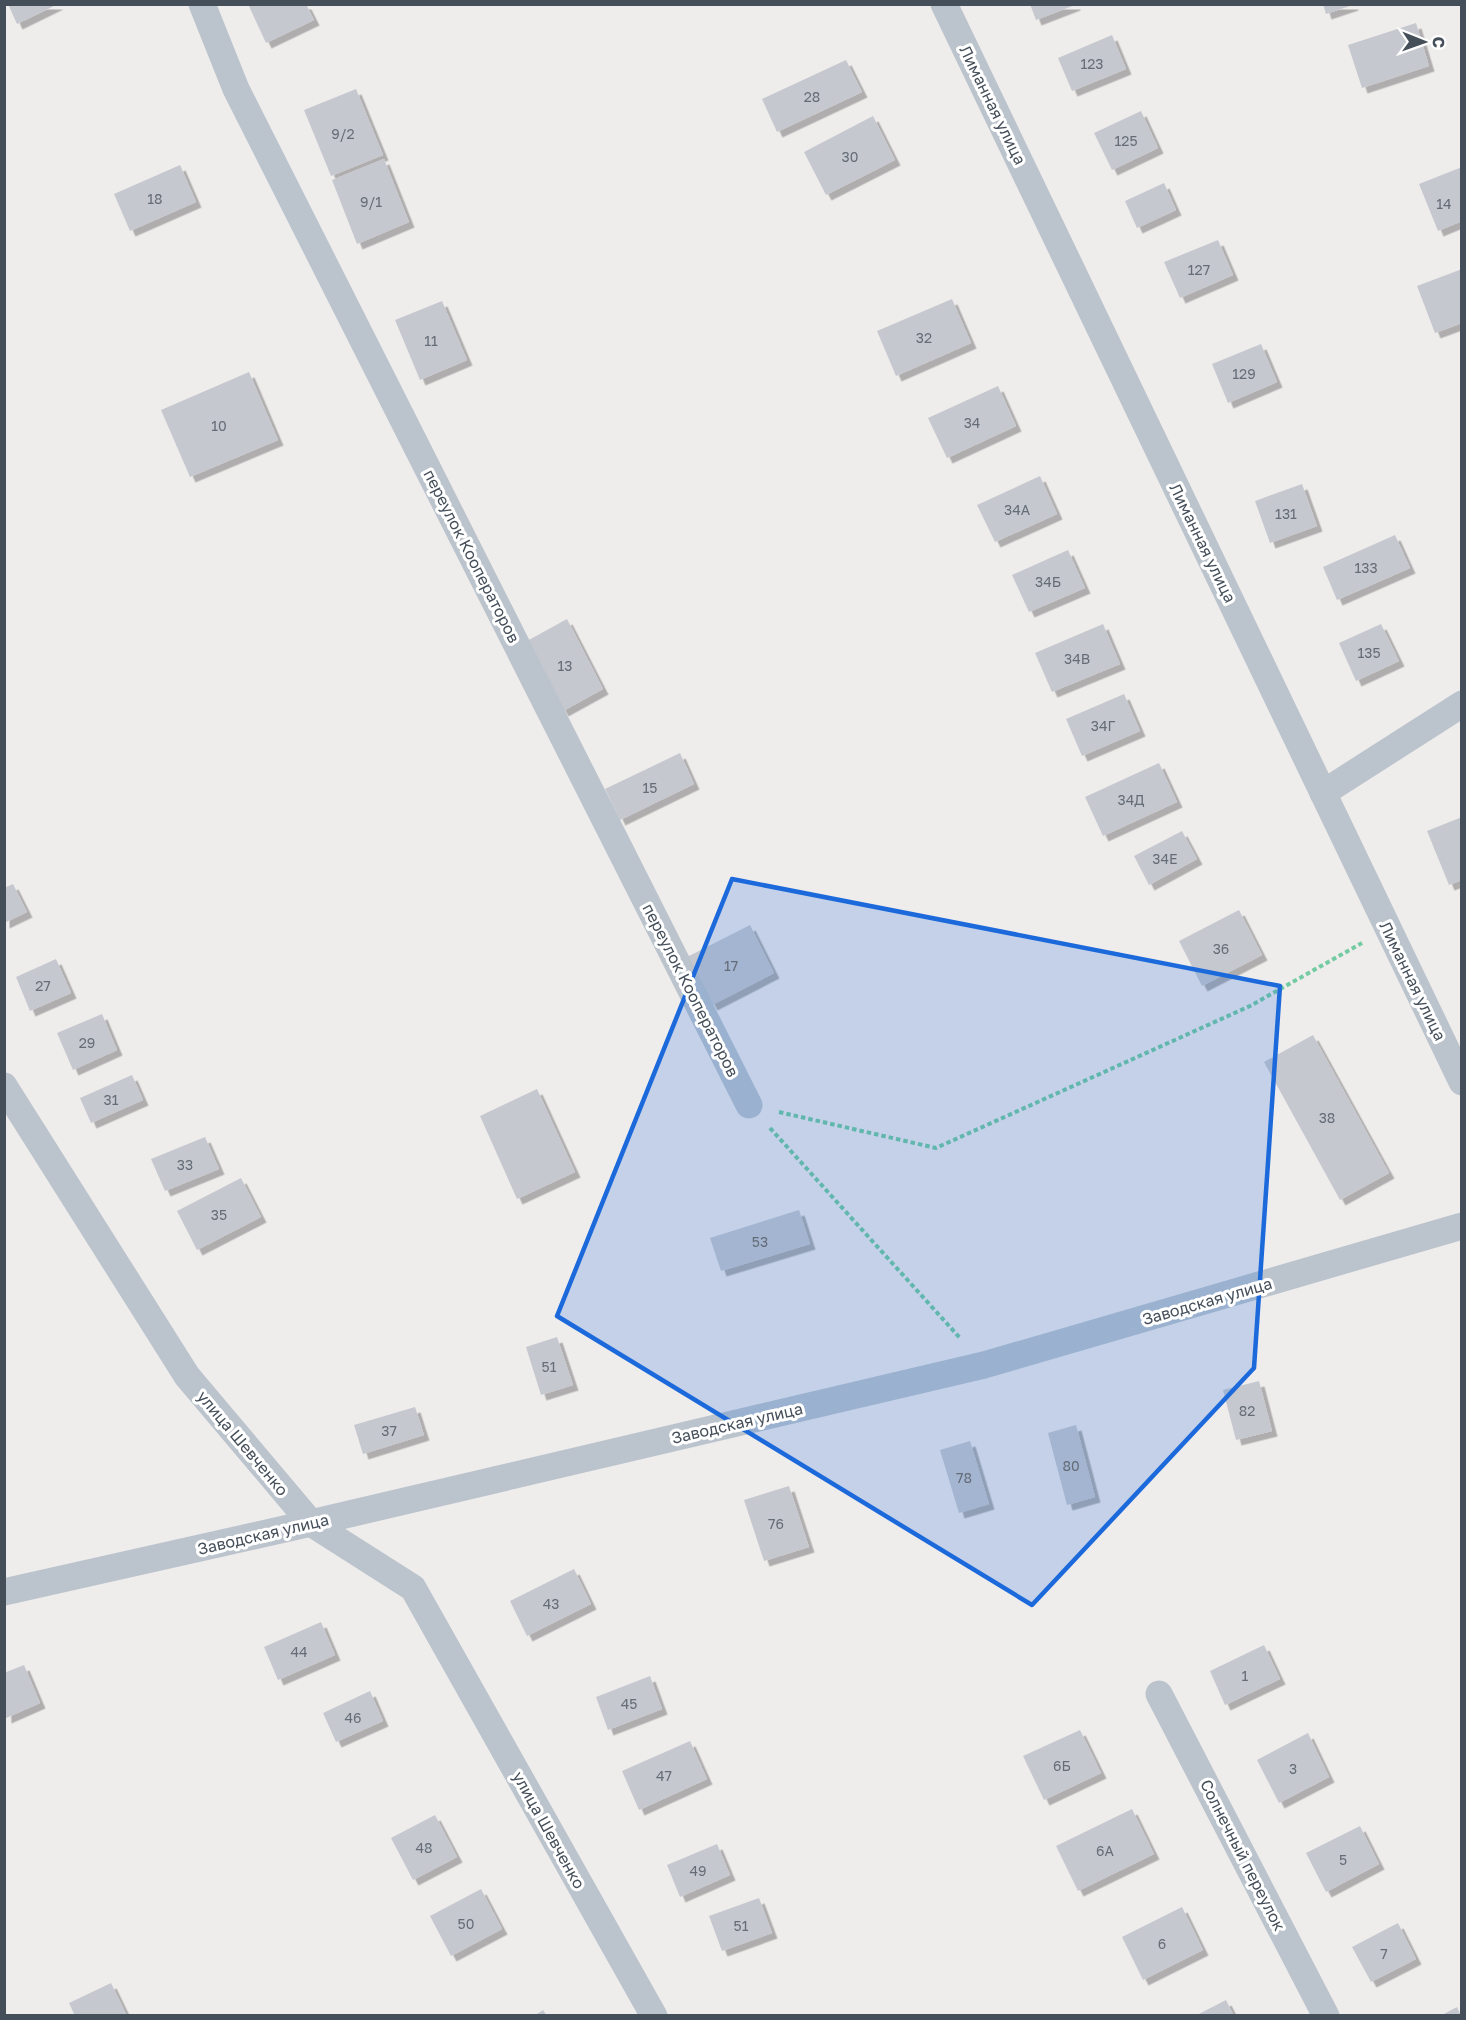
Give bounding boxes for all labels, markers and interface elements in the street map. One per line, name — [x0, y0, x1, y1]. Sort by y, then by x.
north arrow — [1394, 12, 1454, 72]
text: С — [1429, 36, 1449, 48]
street label: Лиманная улица — [955, 42, 1031, 168]
house number: 123 — [1080, 55, 1104, 72]
house number: 28 — [804, 88, 820, 105]
house number: 9/2 — [331, 125, 355, 142]
house number: 125 — [1114, 132, 1138, 149]
house number: 30 — [842, 148, 858, 165]
house number: 18 — [147, 190, 163, 207]
house number: 9/1 — [360, 193, 382, 210]
house number: 14 — [1436, 195, 1452, 212]
house number: 127 — [1188, 261, 1210, 278]
house number: 32 — [916, 329, 932, 346]
house number: 11 — [424, 332, 438, 349]
house number: 129 — [1232, 365, 1256, 382]
house number: 34 — [964, 414, 980, 431]
house number: 10 — [211, 417, 227, 434]
street label: переулок Кооператоров — [420, 466, 524, 646]
street label: Лиманная улица — [1165, 480, 1241, 606]
house number: 34А — [1004, 501, 1031, 518]
house number: 131 — [1275, 505, 1297, 522]
house number: 133 — [1354, 559, 1378, 576]
house number: 34Б — [1035, 573, 1061, 590]
house number: 135 — [1357, 644, 1381, 661]
house number: 34В — [1064, 650, 1090, 667]
house number: 13 — [558, 657, 572, 674]
house number: 34Г — [1091, 717, 1115, 734]
house number: 15 — [643, 779, 657, 796]
house number: 34Д — [1118, 791, 1144, 808]
house number: 34Е — [1152, 850, 1178, 867]
street label: переулок Кооператоров — [639, 900, 743, 1080]
street label: Лиманная улица — [1375, 918, 1451, 1044]
house number: 36 — [1213, 940, 1229, 957]
house number: 17 — [724, 957, 738, 974]
house number: 27 — [35, 977, 51, 994]
house number: 29 — [79, 1034, 95, 1051]
house number: 31 — [104, 1091, 119, 1108]
house number: 38 — [1319, 1109, 1335, 1126]
house number: 33 — [177, 1156, 193, 1173]
house number: 35 — [211, 1206, 227, 1223]
house number: 53 — [752, 1233, 768, 1250]
street label: Заводская улица — [1140, 1273, 1274, 1329]
house number: 51 — [542, 1358, 557, 1375]
street label: улица Шевченко — [193, 1386, 293, 1500]
street label: Заводская улица — [669, 1398, 805, 1448]
house number: 82 — [1239, 1402, 1255, 1419]
house number: 37 — [381, 1422, 397, 1439]
house number: 80 — [1062, 1457, 1080, 1474]
house number: 78 — [956, 1469, 972, 1486]
street label: Заводская улица — [195, 1509, 331, 1559]
house number: 76 — [768, 1515, 784, 1532]
house number: 43 — [543, 1595, 559, 1612]
house number: 44 — [290, 1643, 308, 1660]
house number: 1 — [1242, 1667, 1249, 1684]
house number: 45 — [621, 1695, 637, 1712]
house number: 46 — [344, 1709, 362, 1726]
house number: 6Б — [1053, 1757, 1071, 1774]
house number: 3 — [1289, 1760, 1297, 1777]
house number: 47 — [656, 1767, 672, 1784]
street label: улица Шевченко — [508, 1768, 590, 1892]
street label: Солнечный переулок — [1196, 1776, 1290, 1934]
house number: 48 — [415, 1839, 433, 1856]
house number: 6А — [1096, 1842, 1115, 1859]
house number: 5 — [1339, 1851, 1347, 1868]
house number: 49 — [689, 1862, 707, 1879]
house number: 50 — [458, 1915, 474, 1932]
house number: 51 — [734, 1917, 749, 1934]
house number: 6 — [1158, 1935, 1166, 1952]
house number: 7 — [1380, 1945, 1388, 1962]

